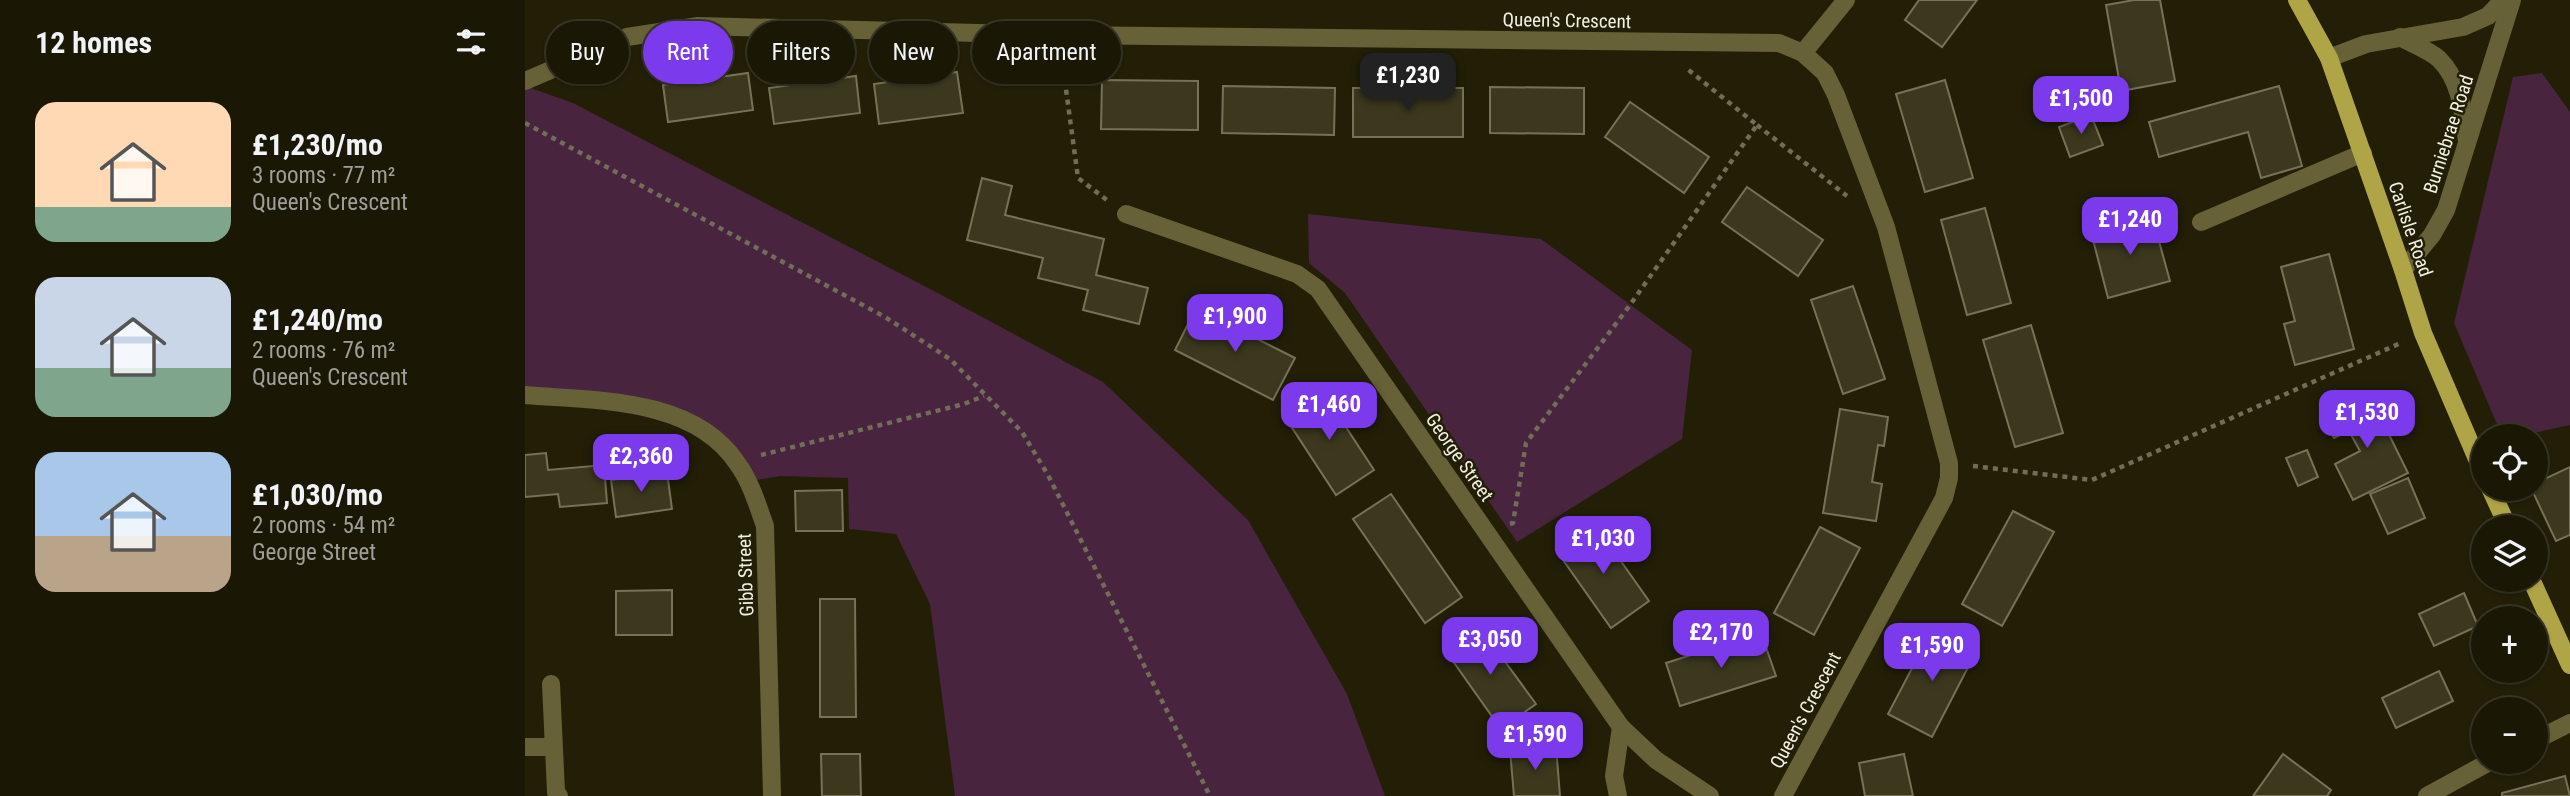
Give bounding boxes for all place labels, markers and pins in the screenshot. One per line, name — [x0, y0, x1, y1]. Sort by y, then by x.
pin: £1,230 — [1351, 54, 1465, 113]
pin: £1,500 — [2024, 76, 2138, 136]
pin: £1,240 — [2073, 198, 2187, 257]
pin: £1,900 — [1178, 294, 1292, 354]
pin: £1,460 — [1272, 382, 1386, 442]
pin: £1,530 — [2310, 391, 2424, 450]
pin: £2,360 — [584, 434, 698, 494]
pin: £1,030 — [1546, 516, 1660, 576]
pin: £2,170 — [1664, 610, 1778, 670]
pin: £3,050 — [1433, 618, 1547, 677]
pin: £1,590 — [1875, 624, 1989, 683]
pin: £1,590 — [1478, 712, 1592, 772]

